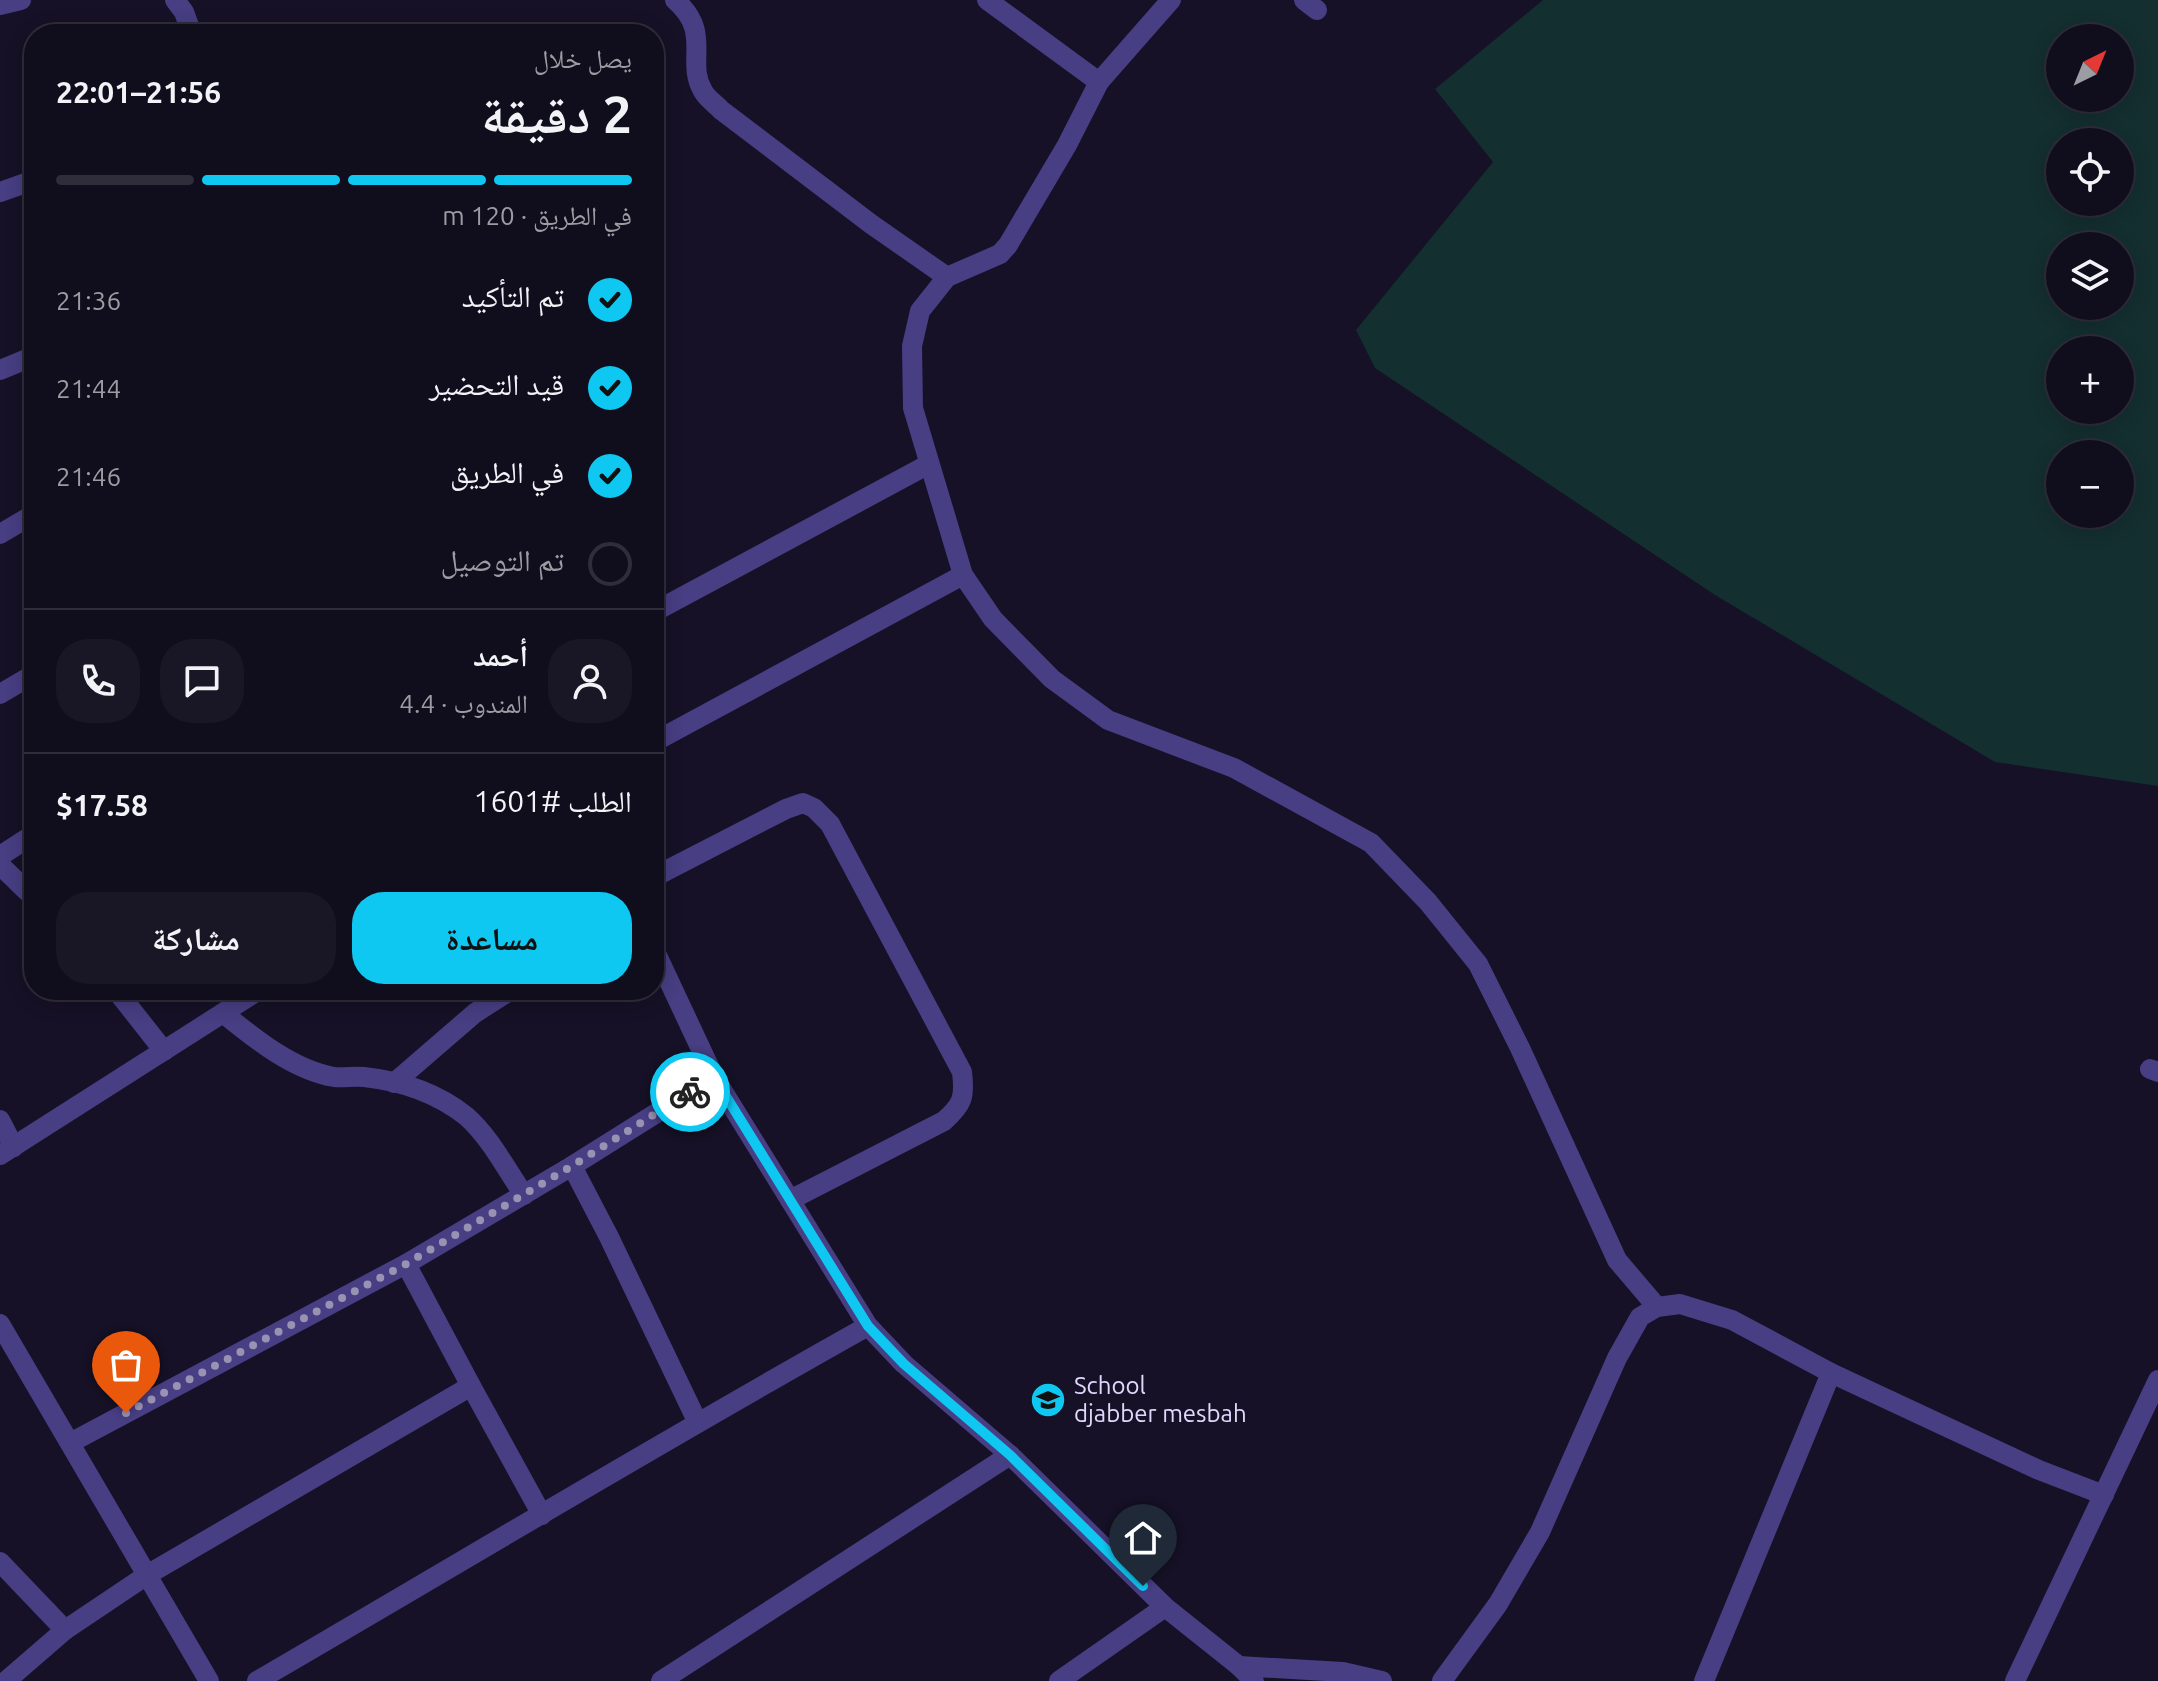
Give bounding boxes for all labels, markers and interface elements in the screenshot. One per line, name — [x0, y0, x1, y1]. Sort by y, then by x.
north arrow — [2046, 24, 2134, 112]
map controls — [2046, 24, 2134, 528]
text: يصل خلال — [534, 44, 632, 73]
text: 21:56–22:01 — [56, 75, 221, 109]
text: 2 دقيقة — [481, 85, 632, 143]
button: locate — [2046, 128, 2134, 216]
text: في الطريق · 120 m — [442, 201, 632, 230]
button: layers — [2046, 232, 2134, 320]
icon: check — [588, 278, 632, 322]
text: تم التأكيد — [462, 279, 564, 313]
text: 21:36 — [56, 286, 121, 315]
button: + — [2046, 336, 2134, 424]
icon: check — [588, 366, 632, 410]
text: قيد التحضير — [429, 367, 564, 401]
text: 21:44 — [56, 374, 121, 403]
button: − — [2046, 440, 2134, 528]
icon: check — [588, 454, 632, 498]
text: في الطريق — [450, 455, 564, 489]
text: 21:46 — [56, 462, 121, 491]
text: تم التوصيل — [441, 543, 564, 577]
text: أحمد — [473, 638, 528, 672]
button: phone — [56, 639, 140, 723]
button: chat — [160, 639, 244, 723]
button: person — [548, 639, 632, 723]
text: المندوب · 4.4 — [399, 689, 528, 718]
text: الطلب #1601 — [473, 784, 632, 818]
text: $17.58 — [56, 788, 148, 822]
button: مشاركة — [56, 892, 336, 984]
button: مساعدة — [352, 892, 632, 984]
courier — [650, 1052, 730, 1132]
icon: bike — [668, 1070, 712, 1114]
pin — [92, 1331, 160, 1413]
icon: bag — [104, 1343, 148, 1387]
place label: School djabber mesbah — [1074, 1372, 1247, 1427]
school or university icon: School djabber mesbah — [1029, 1381, 1067, 1419]
pin — [1109, 1504, 1177, 1586]
icon: home — [1121, 1516, 1165, 1560]

